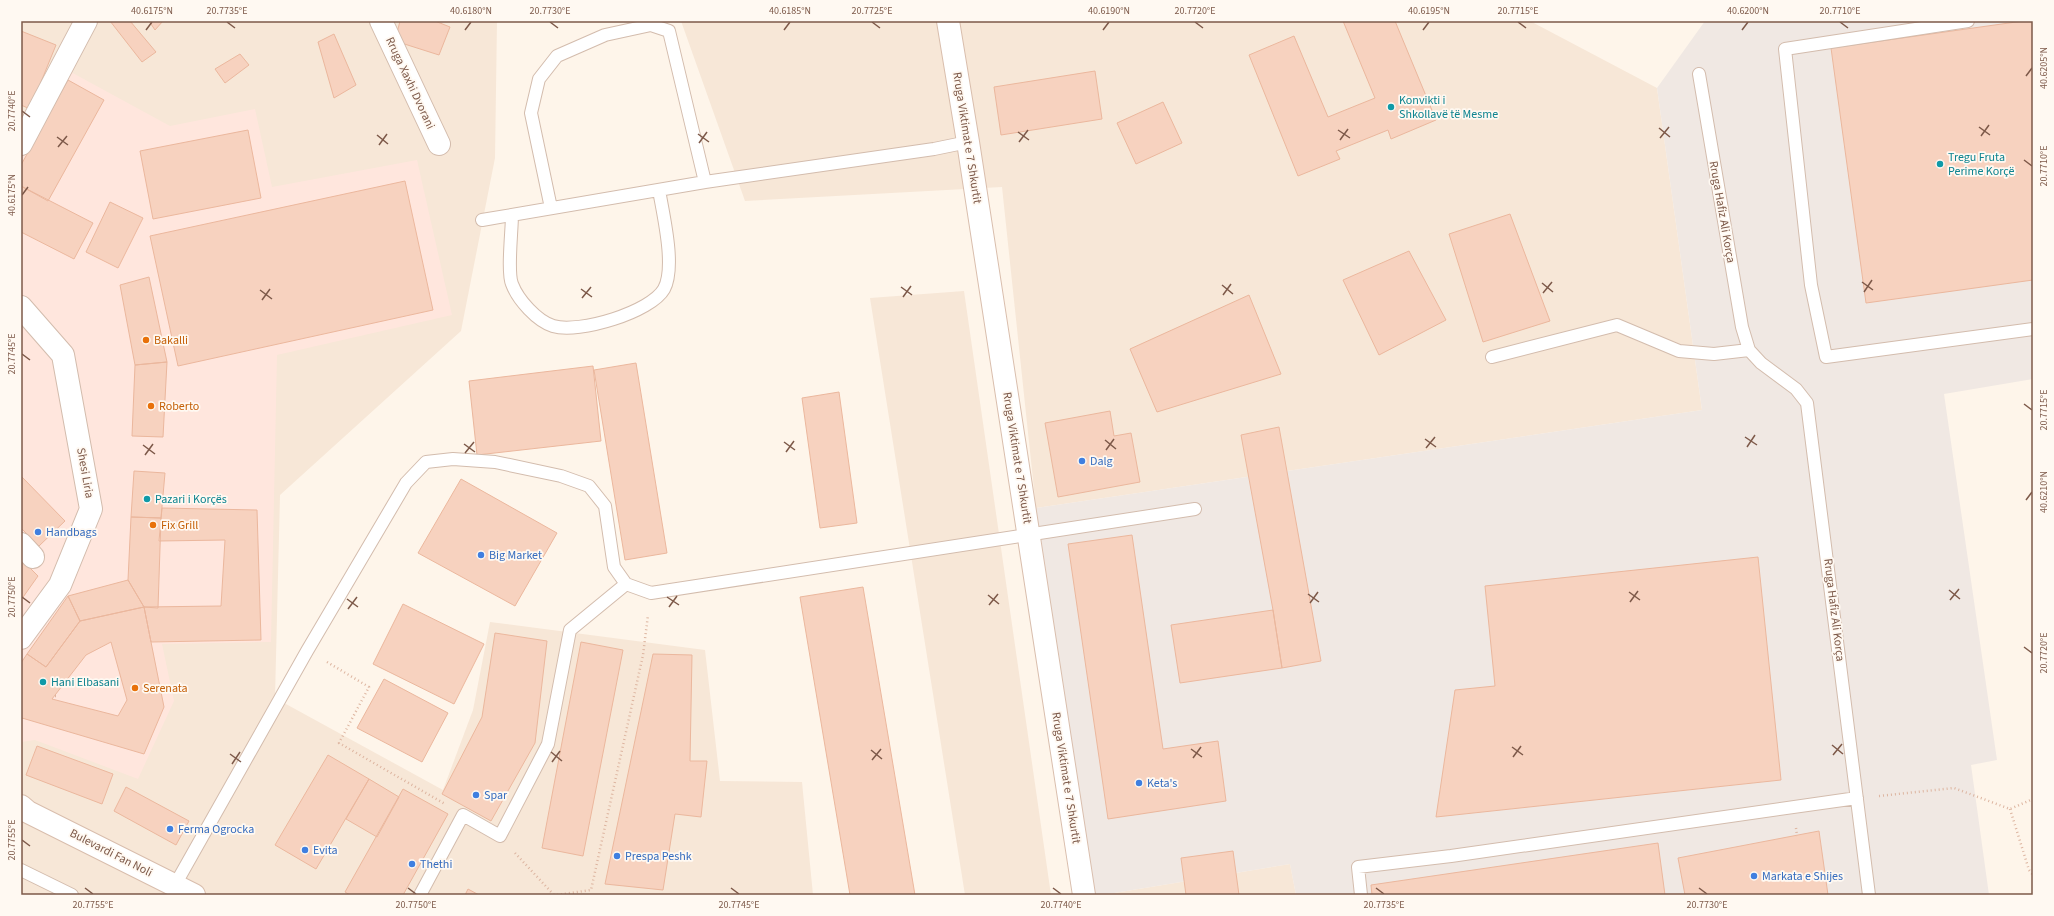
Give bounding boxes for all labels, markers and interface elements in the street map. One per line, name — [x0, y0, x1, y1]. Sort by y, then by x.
text: 40.6175°N — [131, 4, 173, 18]
text: 20.7735°E — [207, 4, 247, 18]
text: 40.6180°N — [450, 4, 492, 18]
text: 20.7730°E — [530, 4, 570, 18]
text: 40.6185°N — [769, 4, 811, 18]
text: 20.7725°E — [852, 4, 892, 18]
text: 40.6190°N — [1088, 4, 1130, 18]
text: 20.7720°E — [1175, 4, 1215, 18]
text: 40.6195°N — [1408, 4, 1450, 18]
text: 20.7715°E — [1498, 4, 1538, 18]
text: 40.6200°N — [1727, 4, 1769, 18]
text: 20.7710°E — [1820, 4, 1860, 18]
street label: Rruga Xaxhi Dvorani — [381, 34, 439, 132]
text: 40.6205°N — [2037, 47, 2051, 89]
street label: Rruga Viktimat e 7 Shkurtit — [948, 71, 986, 205]
text: 20.7740°E — [5, 91, 19, 131]
place label: Konvikti i Shkollavë të Mesme — [1399, 92, 1498, 123]
marker: Konvikti i Shkollavë të Mesme — [1386, 102, 1396, 112]
text: 20.7710°E — [2037, 146, 2051, 186]
place label: Tregu Fruta Perime Korçë — [1948, 149, 2015, 180]
marker: Tregu Fruta Perime Korçë — [1935, 159, 1945, 169]
street label: Rruga Hafiz Ali Korça — [1705, 160, 1739, 264]
text: 40.6175°N — [5, 174, 19, 216]
place label: Bakalli — [154, 332, 188, 349]
text: 20.7745°E — [5, 334, 19, 374]
marker: Bakalli — [141, 335, 151, 345]
text: 20.7715°E — [2037, 390, 2051, 430]
street label: Rruga Viktimat e 7 Shkurtit — [998, 391, 1036, 525]
place label: Roberto — [159, 398, 199, 415]
marker: Roberto — [146, 401, 156, 411]
street label: Shesi Liria — [72, 446, 98, 500]
place label: Dalg — [1090, 453, 1113, 470]
marker: Dalg — [1077, 456, 1087, 466]
text: 40.6210°N — [2037, 471, 2051, 513]
place label: Pazari i Korçës — [155, 491, 227, 508]
marker: Pazari i Korçës — [142, 494, 152, 504]
place label: Fix Grill — [161, 517, 198, 534]
marker: Fix Grill — [148, 520, 158, 530]
place label: Handbags — [46, 524, 97, 541]
marker: Handbags — [33, 527, 43, 537]
place label: Big Market — [489, 547, 542, 564]
marker: Big Market — [476, 550, 486, 560]
street label: Rruga Hafiz Ali Korça — [1819, 558, 1849, 662]
text: 20.7750°E — [5, 577, 19, 617]
text: 20.7720°E — [2037, 633, 2051, 673]
place label: Hani Elbasani — [51, 674, 119, 691]
marker: Hani Elbasani — [38, 677, 48, 687]
place label: Serenata — [143, 680, 188, 697]
marker: Serenata — [130, 683, 140, 693]
street label: Rruga Viktimat e 7 Shkurtit — [1047, 711, 1085, 845]
place label: Keta's — [1147, 775, 1177, 792]
marker: Keta's — [1134, 778, 1144, 788]
place label: Spar — [484, 787, 508, 804]
marker: Spar — [471, 790, 481, 800]
text: 20.7755°E — [5, 820, 19, 860]
place label: Ferma Ogrocka — [178, 821, 254, 838]
marker: Ferma Ogrocka — [165, 824, 175, 834]
street label: Bulevardi Fan Noli — [67, 825, 155, 881]
place label: Evita — [313, 842, 338, 859]
marker: Evita — [300, 845, 310, 855]
place label: Prespa Peshk — [625, 848, 692, 865]
marker: Prespa Peshk — [612, 851, 622, 861]
place label: Thethi — [420, 856, 452, 873]
marker: Thethi — [407, 859, 417, 869]
place label: Markata e Shijes — [1762, 868, 1843, 885]
marker: Markata e Shijes — [1749, 871, 1759, 881]
text: 20.7755°E — [73, 898, 113, 912]
text: 20.7750°E — [396, 898, 436, 912]
text: 20.7745°E — [719, 898, 759, 912]
text: 20.7740°E — [1041, 898, 1081, 912]
text: 20.7735°E — [1364, 898, 1404, 912]
text: 20.7730°E — [1687, 898, 1727, 912]

